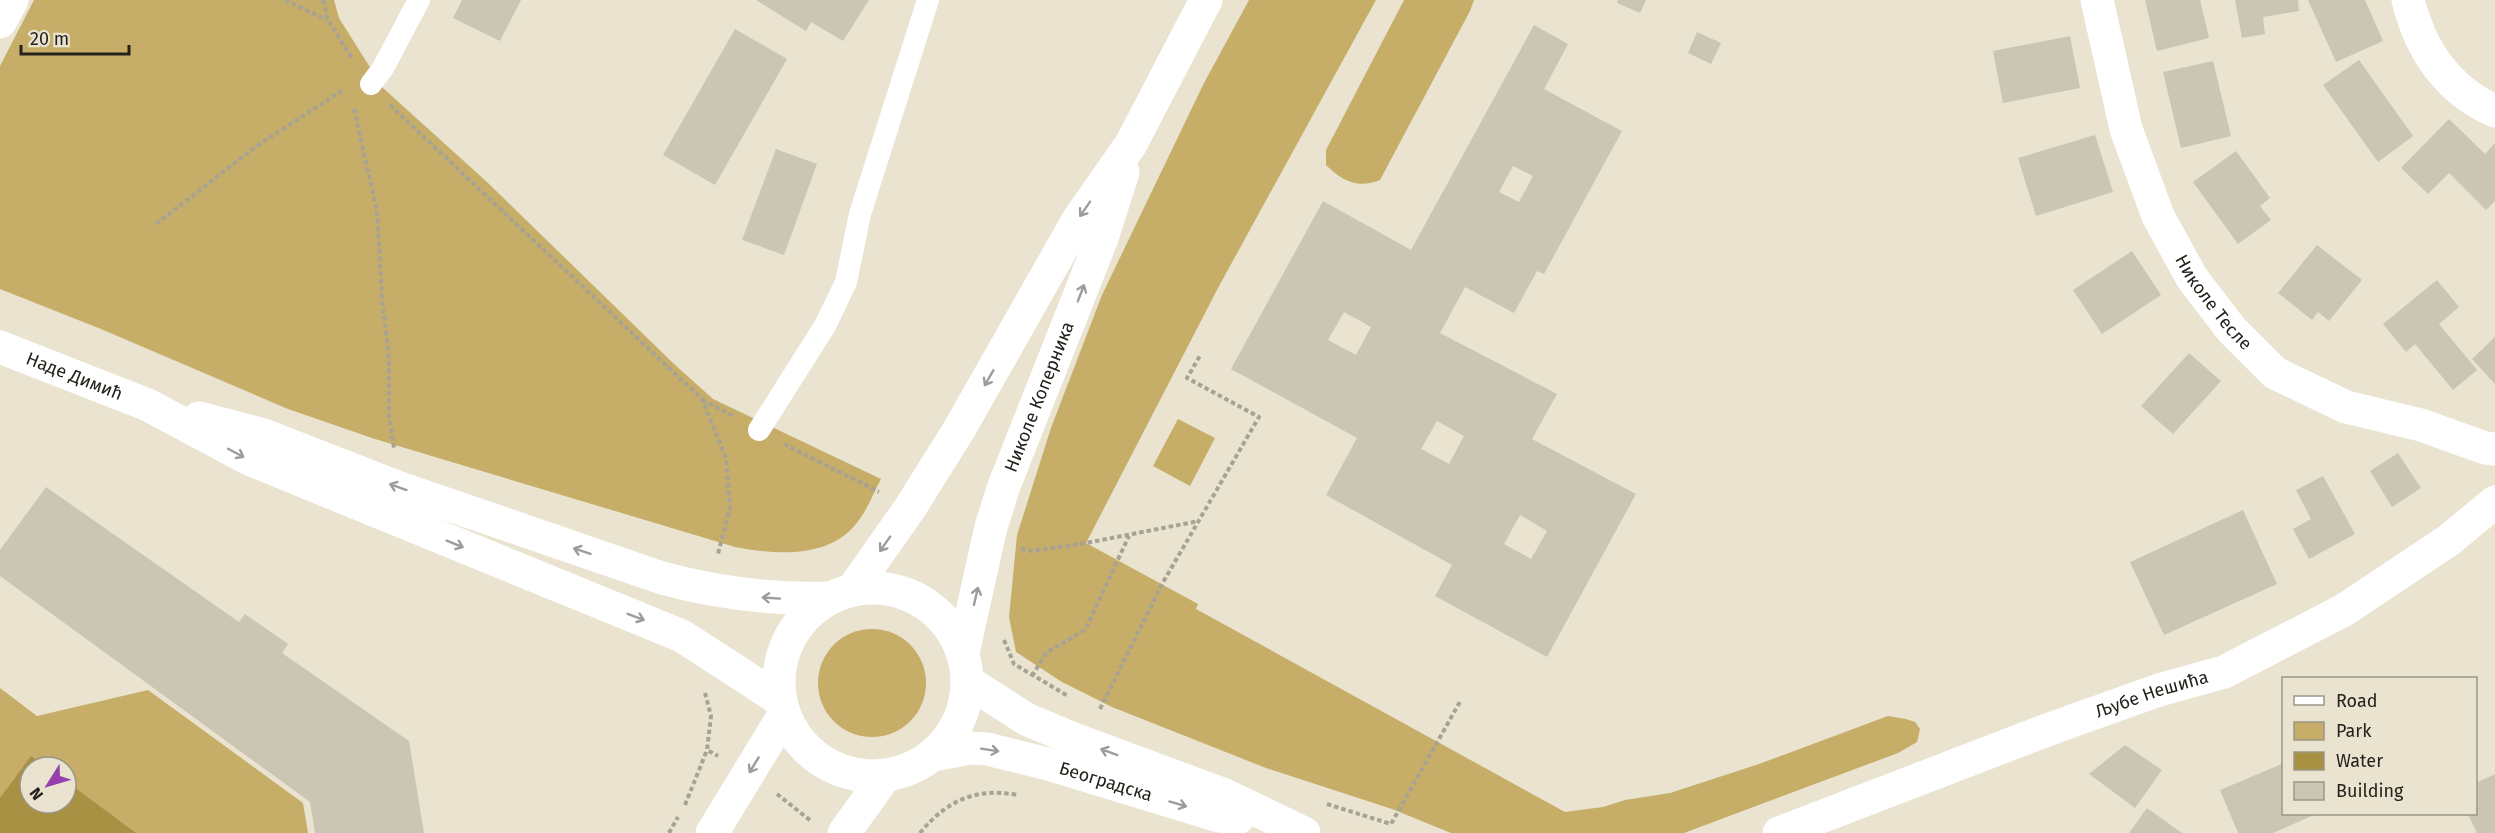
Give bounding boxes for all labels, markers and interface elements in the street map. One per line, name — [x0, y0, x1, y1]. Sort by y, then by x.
scale bar — [21, 18, 129, 56]
text: 20 m — [30, 28, 69, 50]
one-way arrow — [1079, 200, 1091, 216]
street label: Николе Тесле — [2170, 251, 2257, 355]
one-way arrow — [1076, 285, 1087, 303]
street label: Николе Коперника — [1000, 318, 1079, 475]
street label: Наде Димић — [23, 347, 126, 405]
one-way arrow — [983, 369, 995, 386]
one-way arrow — [227, 447, 244, 459]
one-way arrow — [389, 480, 408, 491]
one-way arrow — [879, 535, 891, 551]
one-way arrow — [445, 539, 463, 550]
one-way arrow — [573, 544, 592, 555]
one-way arrow — [970, 587, 982, 606]
one-way arrow — [761, 593, 781, 604]
one-way arrow — [626, 612, 644, 623]
street label: Љубе Нешића — [2092, 666, 2211, 723]
legend — [2282, 677, 2477, 815]
text: Road — [2336, 690, 2378, 712]
text: Park — [2336, 720, 2372, 742]
one-way arrow — [980, 744, 1000, 755]
one-way arrow — [1100, 746, 1119, 757]
text: Water — [2336, 750, 2383, 772]
north arrow — [18, 755, 78, 815]
one-way arrow — [748, 756, 760, 773]
street label: Београдска — [1057, 757, 1155, 806]
text: Building — [2336, 780, 2404, 802]
text: N — [26, 784, 47, 804]
one-way arrow — [1168, 799, 1187, 810]

